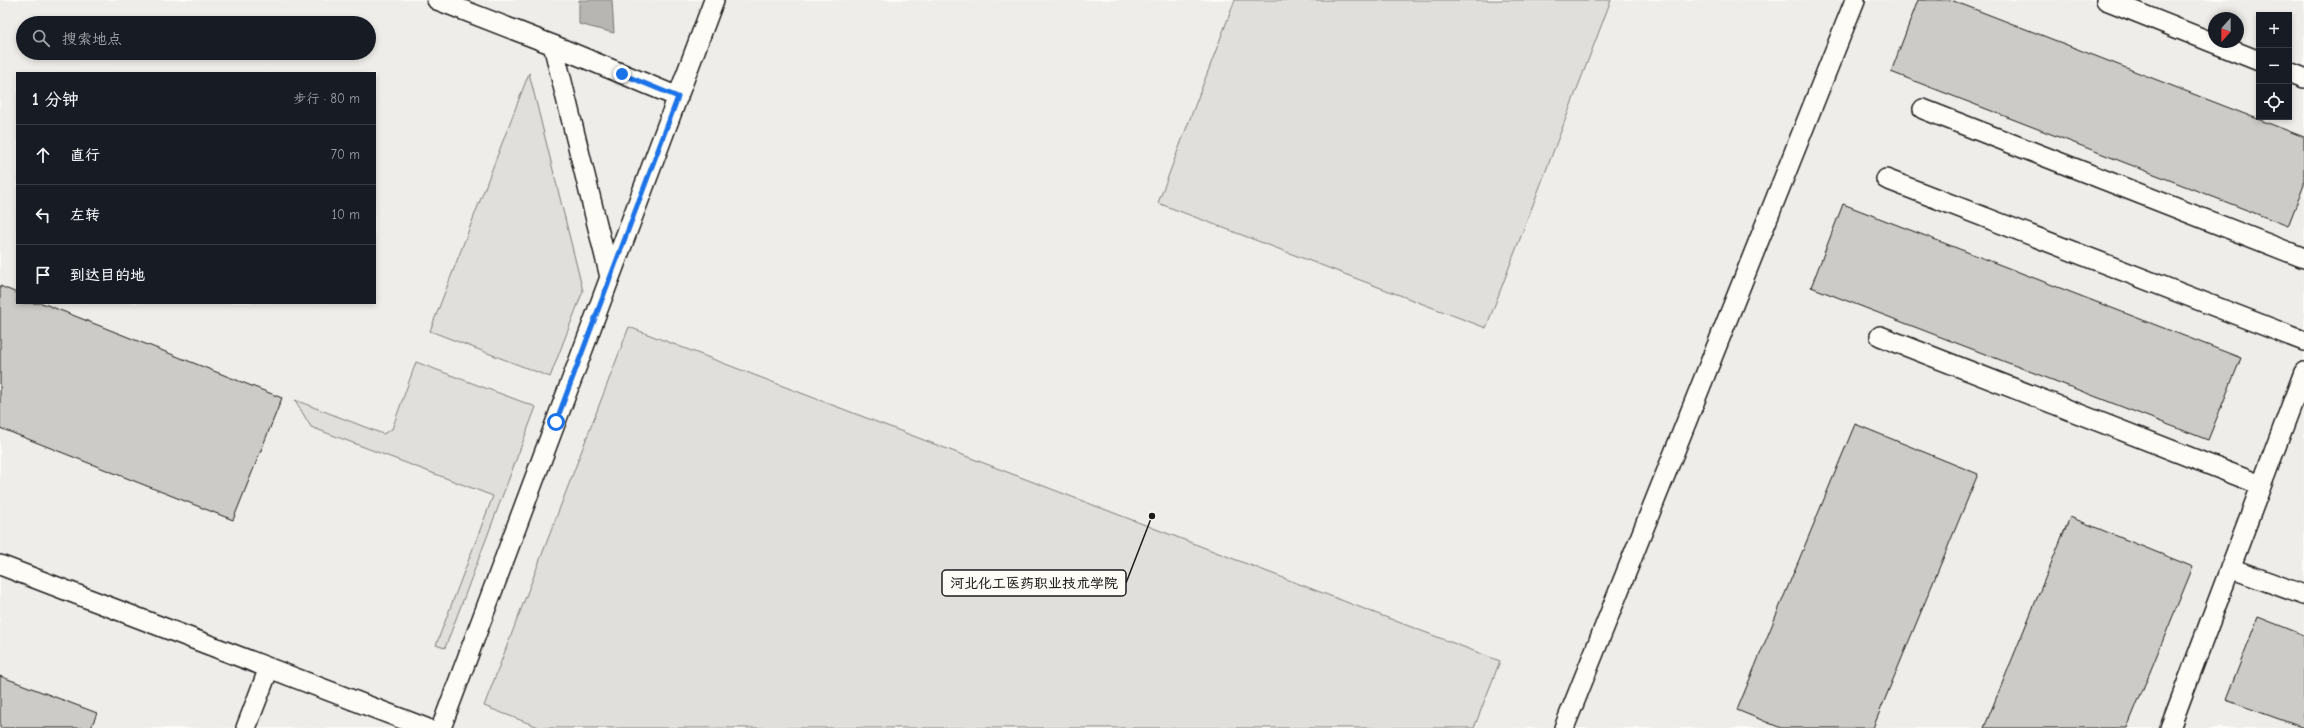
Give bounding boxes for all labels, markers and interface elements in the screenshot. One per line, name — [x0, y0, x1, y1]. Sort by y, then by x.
north arrow — [2208, 12, 2244, 48]
map controls — [2256, 12, 2292, 120]
button: + — [2256, 12, 2292, 48]
search box — [16, 16, 376, 60]
icon: search — [30, 27, 52, 49]
text: 搜索地点 — [62, 30, 122, 48]
button: − — [2256, 48, 2292, 84]
route end — [613, 65, 631, 83]
button: locate — [2256, 84, 2292, 120]
text: 1 分钟 — [32, 90, 79, 109]
text: 步行 · 80 m — [293, 91, 360, 106]
icon: ahead — [32, 144, 54, 166]
text: 直行 — [70, 146, 100, 164]
text: 70 m — [331, 147, 360, 162]
icon: left — [32, 204, 54, 226]
text: 左转 — [70, 206, 100, 224]
text: 10 m — [332, 207, 360, 222]
icon: arrive — [32, 264, 54, 286]
text: 到达目的地 — [70, 266, 145, 284]
route start — [547, 413, 565, 431]
callout: 河北化工医药职业技术学院 — [942, 570, 1126, 596]
text: 河北化工医药职业技术学院 — [950, 575, 1118, 592]

